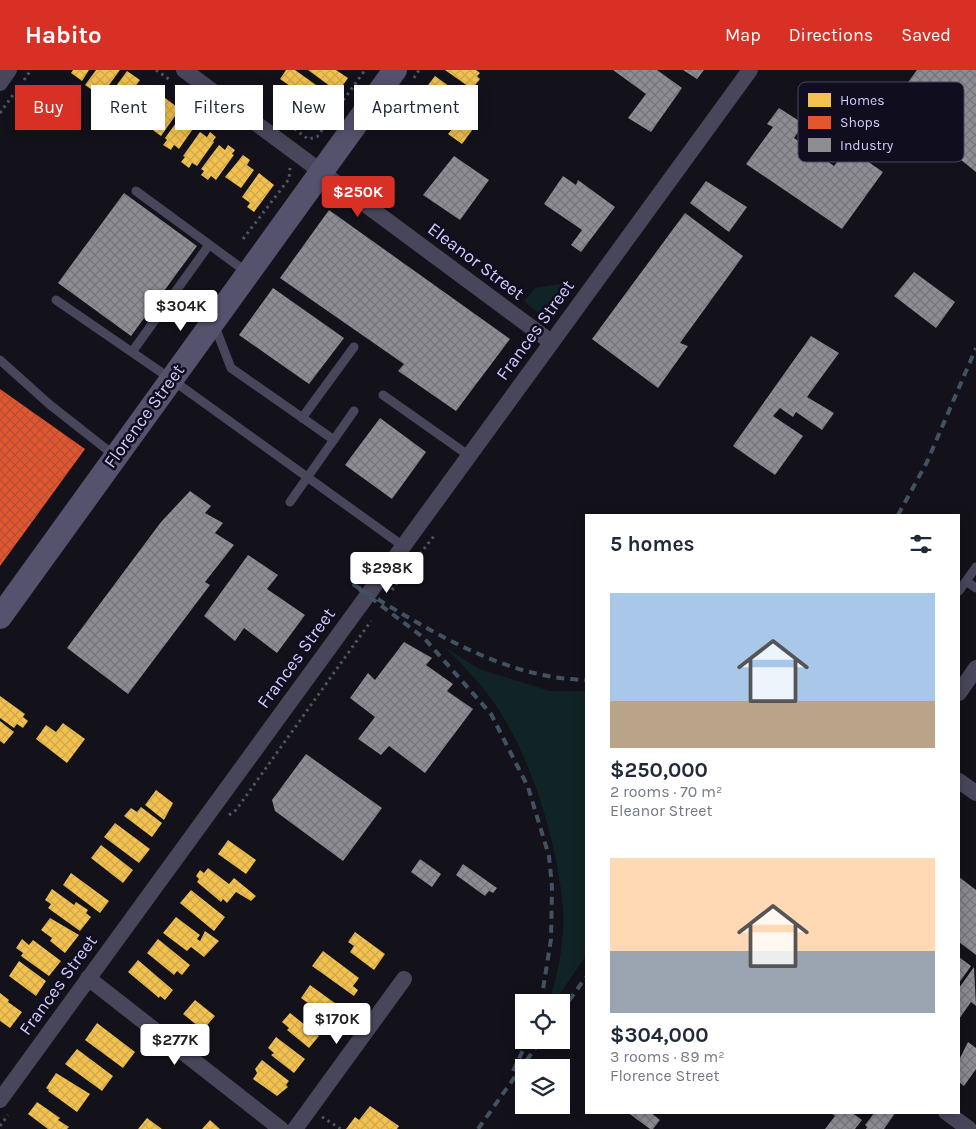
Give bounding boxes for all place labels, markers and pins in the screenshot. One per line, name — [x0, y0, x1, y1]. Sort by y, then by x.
pin: $250K — [323, 176, 393, 218]
pin: $304K — [146, 290, 216, 332]
pin: $298K — [352, 552, 422, 594]
pin: $170K — [302, 1002, 372, 1045]
pin: $277K — [140, 1024, 210, 1066]

